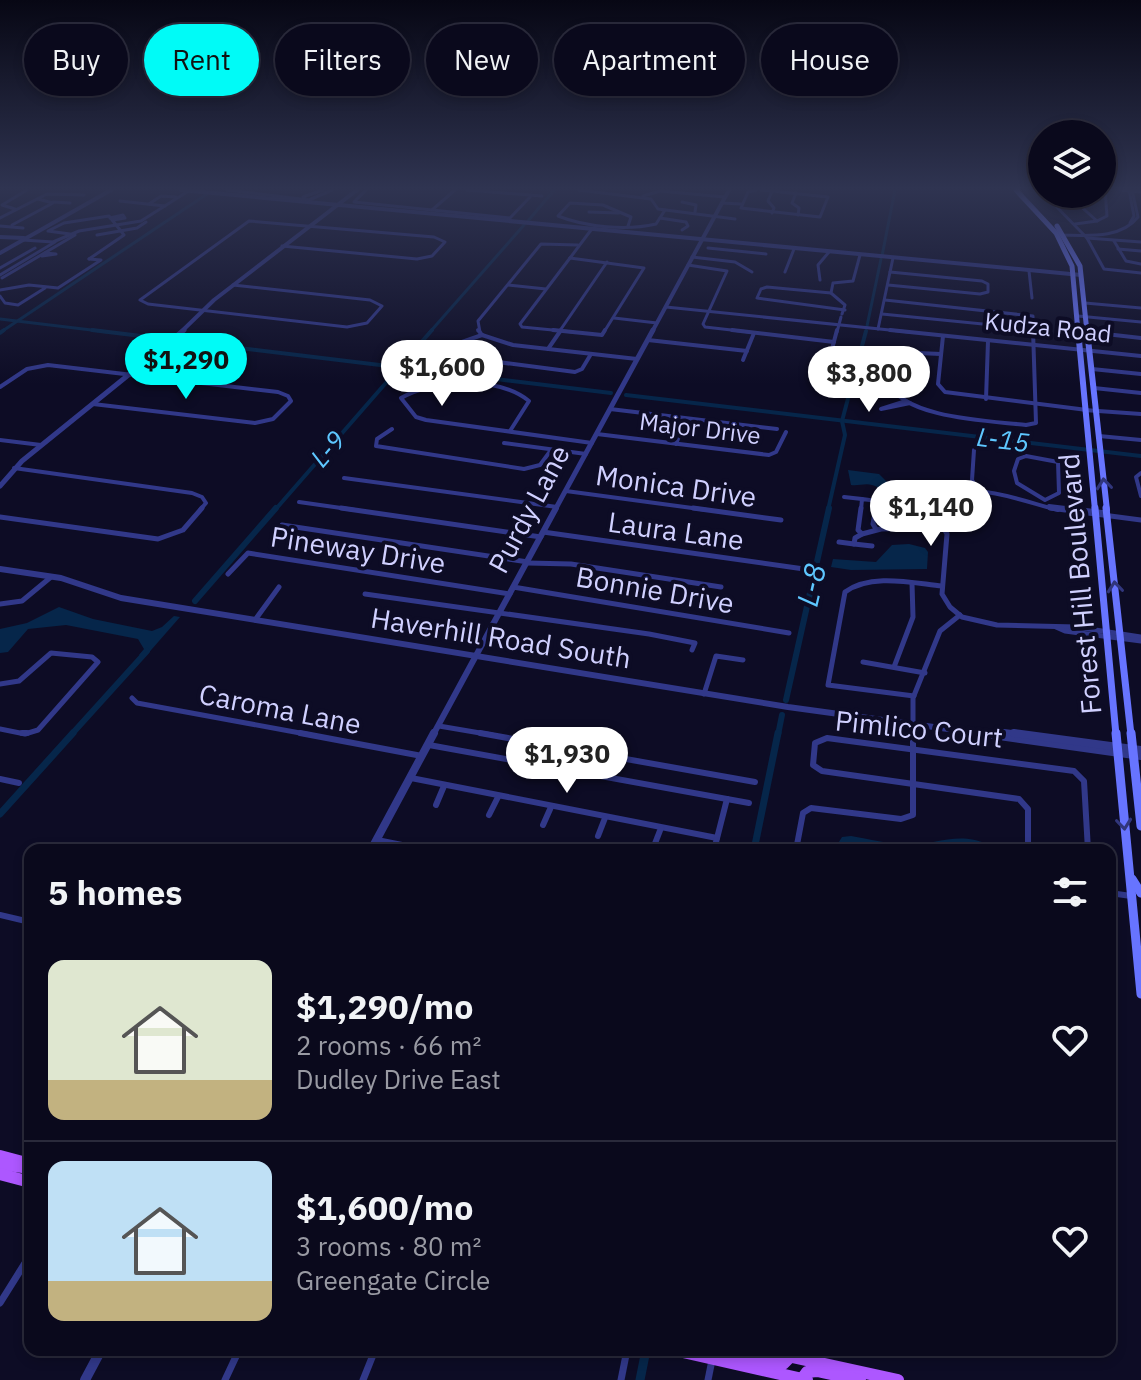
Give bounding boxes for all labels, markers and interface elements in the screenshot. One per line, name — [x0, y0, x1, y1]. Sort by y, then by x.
chip: Buy — [24, 24, 128, 96]
chip: Rent — [144, 24, 259, 96]
chip: Filters — [275, 24, 410, 96]
chip: New — [426, 24, 538, 96]
chip: Apartment — [554, 24, 745, 96]
chip: House — [761, 24, 898, 96]
map controls — [1028, 120, 1116, 208]
button: layers — [1028, 120, 1116, 208]
street label: Kudza Road — [983, 304, 1113, 350]
pin: $1,290 — [121, 333, 251, 401]
pin: $1,600 — [377, 340, 507, 408]
text: $1,290 — [143, 342, 229, 376]
pin: $3,800 — [804, 346, 934, 414]
text: $1,600 — [399, 349, 485, 383]
text: $3,800 — [826, 355, 912, 389]
street label: Major Drive — [638, 405, 763, 451]
water label: L-15 — [975, 419, 1031, 459]
water label: L-9 — [302, 423, 352, 474]
street label: Purdy Lane — [479, 438, 578, 579]
street label: Forest Hill Boulevard — [1050, 452, 1109, 716]
street label: Monica Drive — [593, 456, 759, 515]
one-way arrow — [1096, 477, 1113, 490]
pin: $1,140 — [866, 480, 996, 548]
text: $1,140 — [888, 489, 974, 523]
street label: Laura Lane — [606, 503, 746, 558]
street label: Pineway Drive — [268, 517, 448, 582]
street label: Bonnie Drive — [573, 557, 737, 622]
water label: L-8 — [787, 559, 834, 610]
one-way arrow — [1107, 581, 1124, 594]
street label: Haverhill Road South — [368, 599, 634, 676]
street label: Caroma Lane — [196, 675, 364, 742]
street label: Pimlico Court — [833, 701, 1005, 756]
pin: $1,930 — [502, 727, 632, 795]
text: $1,930 — [524, 736, 610, 770]
one-way arrow — [1116, 818, 1133, 831]
text: 5 homes — [48, 870, 183, 914]
icon: filters — [1048, 870, 1092, 914]
text: $1,290/mo — [296, 984, 473, 1028]
icon: home — [112, 992, 208, 1088]
icon: heart — [1048, 1018, 1092, 1062]
text: 2 rooms · 66 m² — [296, 1028, 481, 1062]
text: Dudley Drive East — [296, 1062, 501, 1096]
text: $1,600/mo — [296, 1185, 473, 1229]
icon: home — [112, 1193, 208, 1289]
icon: heart — [1048, 1219, 1092, 1263]
text: 3 rooms · 80 m² — [296, 1229, 481, 1263]
text: Greengate Circle — [296, 1263, 490, 1297]

